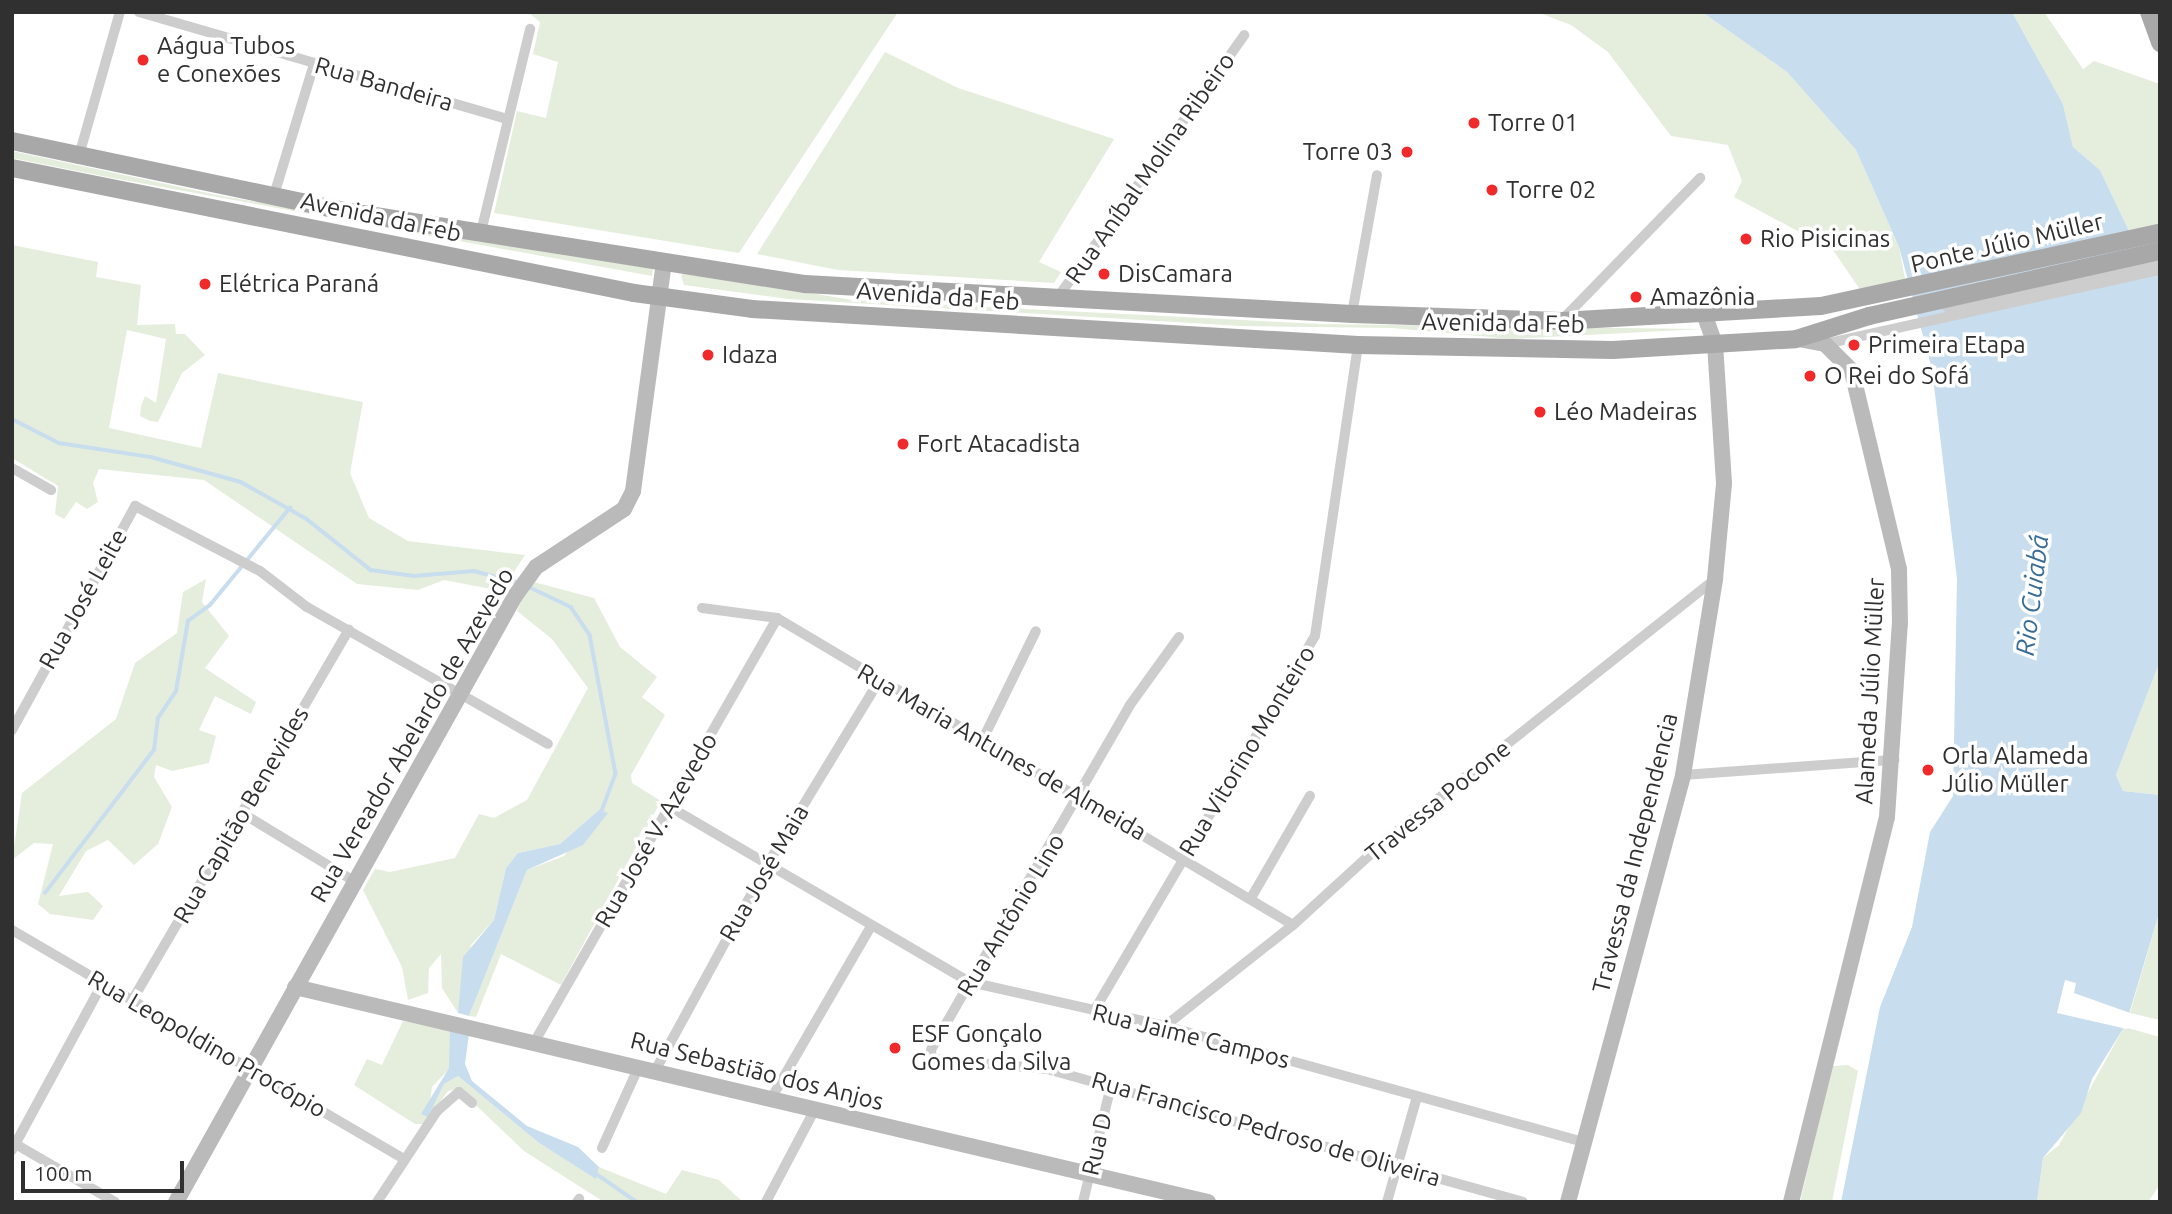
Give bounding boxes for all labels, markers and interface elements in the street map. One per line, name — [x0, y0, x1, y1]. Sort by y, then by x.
place label: Aágua Tubos e Conexões — [157, 32, 295, 88]
street label: Rua Aníbal Molina Ribeiro — [1059, 47, 1241, 289]
street label: Rua Bandeira — [312, 51, 456, 117]
marker: Aágua Tubos e Conexões — [135, 52, 151, 68]
place label: Torre 01 — [1488, 109, 1578, 137]
marker: Torre 01 — [1466, 115, 1482, 131]
place label: Torre 03 — [1303, 138, 1393, 166]
marker: Torre 03 — [1399, 144, 1415, 160]
place label: Torre 02 — [1506, 176, 1596, 204]
marker: Torre 02 — [1484, 182, 1500, 198]
street label: Avenida da Feb — [298, 186, 464, 248]
street label: Ponte Júlio Müller — [1908, 207, 2106, 279]
place label: Rio Pisicinas — [1760, 225, 1890, 253]
marker: Rio Pisicinas — [1738, 231, 1754, 247]
place label: DisCamara — [1118, 260, 1233, 288]
marker: DisCamara — [1096, 266, 1112, 282]
place label: Elétrica Paraná — [219, 270, 379, 298]
marker: Elétrica Paraná — [197, 276, 213, 292]
street label: Avenida da Feb — [856, 276, 1020, 316]
place label: Amazônia — [1650, 283, 1755, 311]
marker: Amazônia — [1628, 289, 1644, 305]
street label: Avenida da Feb — [1421, 307, 1585, 339]
place label: Primeira Etapa — [1868, 331, 2026, 359]
marker: Primeira Etapa — [1846, 337, 1862, 353]
place label: Idaza — [722, 341, 778, 369]
marker: Idaza — [700, 347, 716, 363]
place label: O Rei do Sofá — [1824, 362, 1969, 390]
marker: O Rei do Sofá — [1802, 368, 1818, 384]
place label: Léo Madeiras — [1554, 398, 1697, 426]
marker: Léo Madeiras — [1532, 404, 1548, 420]
place label: Fort Atacadista — [917, 430, 1080, 458]
marker: Fort Atacadista — [895, 436, 911, 452]
street label: Rua José Leite — [33, 524, 133, 674]
water label: Rio Cuiabá — [2009, 533, 2055, 657]
street label: Rua Vereador Abelardo de Azevedo — [304, 563, 520, 907]
street label: Alameda Júlio Müller — [1850, 577, 1890, 805]
street label: Rua Vitorino Monteiro — [1173, 641, 1321, 861]
street label: Rua Maria Antunes de Almeida — [853, 657, 1151, 847]
street label: Rua Capitão Benevides — [167, 702, 315, 928]
street label: Travessa da Independencia — [1586, 710, 1684, 996]
street label: Rua José V. Azevedo — [589, 728, 723, 932]
street label: Travessa Pocone — [1360, 734, 1516, 868]
place label: Orla Alameda Júlio Müller — [1942, 742, 2088, 798]
marker: Orla Alameda Júlio Müller — [1920, 762, 1936, 778]
street label: Rua José Maia — [713, 800, 815, 946]
street label: Rua Antônio Lino — [951, 829, 1071, 1001]
street label: Rua Leopoldino Procópio — [83, 964, 331, 1124]
street label: Rua Jaime Campos — [1089, 998, 1293, 1074]
place label: ESF Gonçalo Gomes da Silva — [911, 1020, 1071, 1076]
street label: Rua Sebastião dos Anjos — [627, 1026, 887, 1116]
marker: ESF Gonçalo Gomes da Silva — [885, 1038, 905, 1058]
street label: Rua Francisco Pedroso de Oliveira — [1088, 1065, 1444, 1193]
street label: Rua D — [1076, 1110, 1118, 1178]
scale bar — [24, 1148, 187, 1192]
text: 100 m — [34, 1161, 92, 1185]

